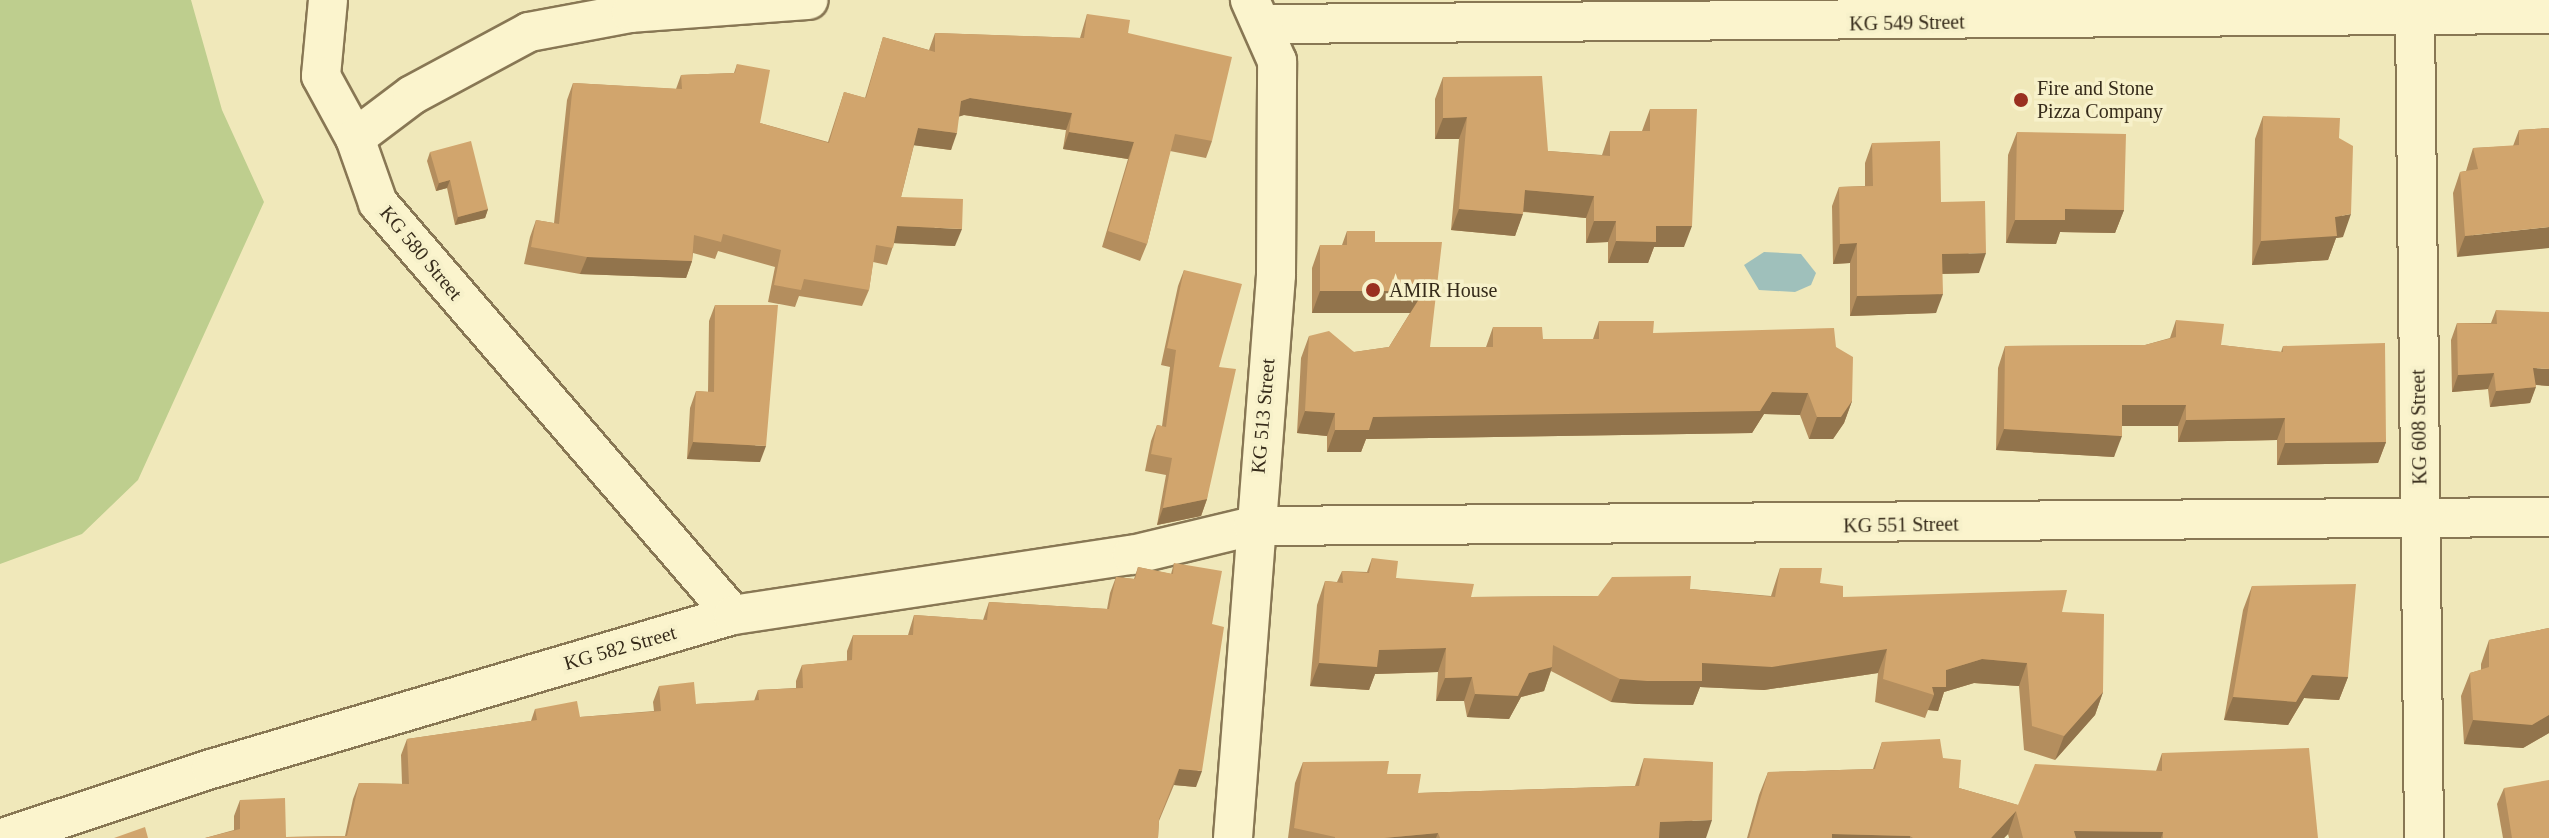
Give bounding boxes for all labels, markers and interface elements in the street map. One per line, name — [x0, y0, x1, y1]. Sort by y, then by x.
street label: KG 549 Street — [1849, 10, 1965, 36]
place label: Fire and Stone Pizza Company — [2037, 76, 2163, 123]
marker: Fire and Stone Pizza Company — [2012, 91, 2030, 109]
street label: KG 580 Street — [375, 201, 467, 305]
place label: AMIR House — [1389, 278, 1497, 302]
marker: AMIR House — [1364, 281, 1382, 299]
street label: KG 513 Street — [1246, 357, 1280, 475]
street label: KG 608 Street — [2406, 369, 2432, 485]
street label: KG 551 Street — [1843, 512, 1959, 538]
street label: KG 582 Street — [561, 621, 679, 675]

